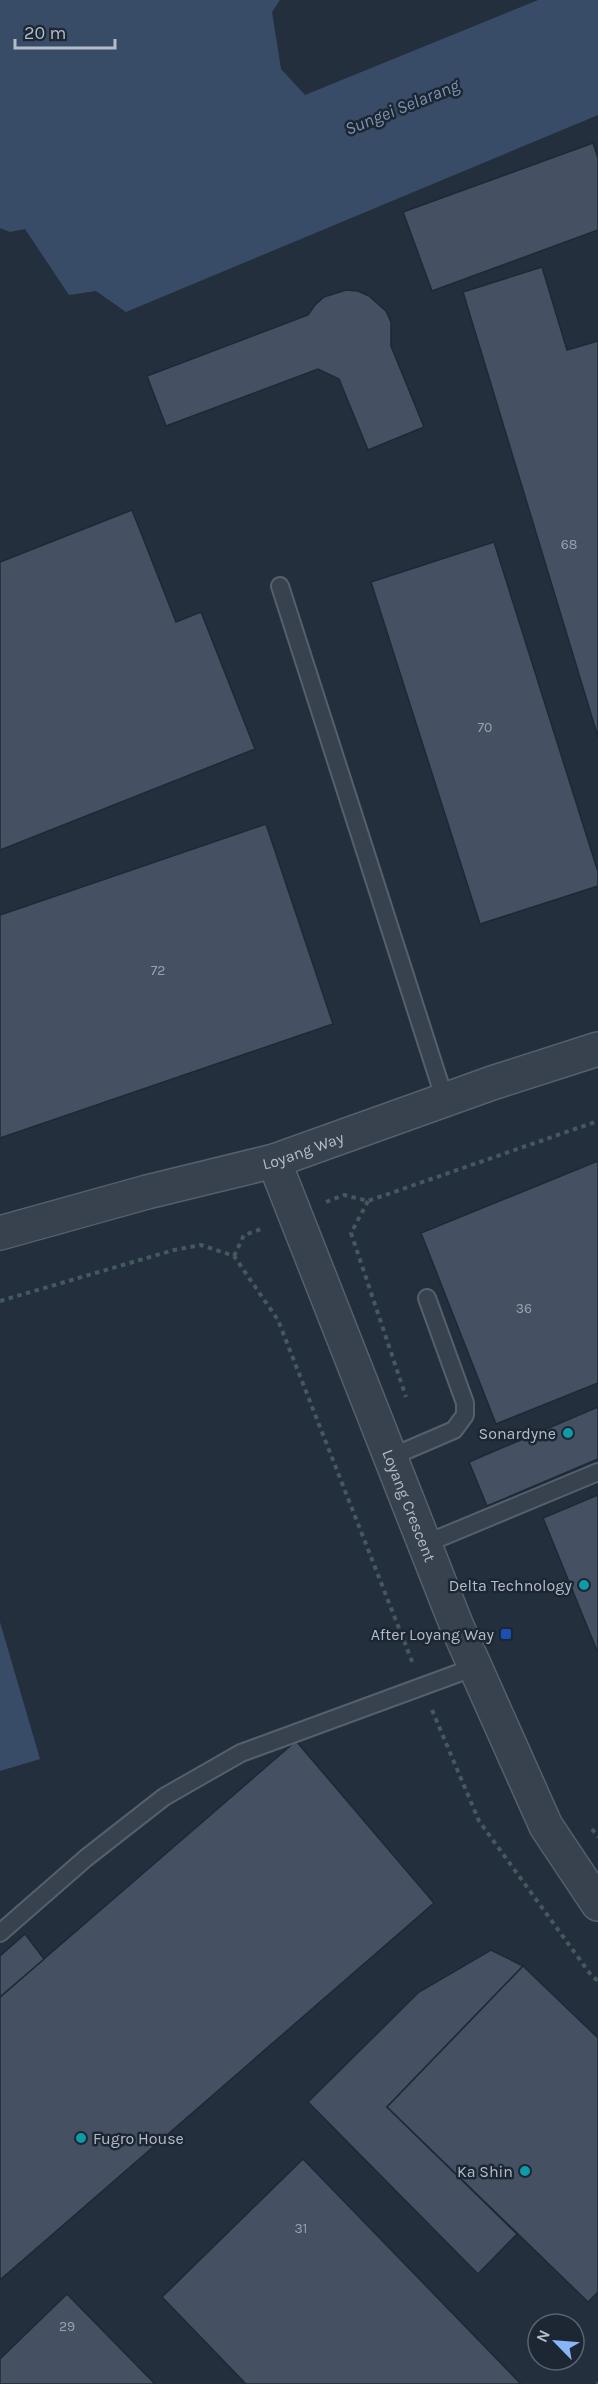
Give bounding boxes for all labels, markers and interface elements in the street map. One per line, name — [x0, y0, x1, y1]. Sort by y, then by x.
scale bar — [15, 12, 116, 50]
text: 20 m — [24, 22, 66, 44]
water label: Sungei Selarang — [342, 74, 463, 140]
house number: 68 — [561, 536, 577, 553]
house number: 70 — [478, 719, 492, 736]
house number: 72 — [151, 962, 165, 979]
street label: Loyang Way — [260, 1127, 347, 1173]
house number: 36 — [516, 1300, 532, 1317]
place label: Sonardyne — [479, 1424, 556, 1443]
marker: Sonardyne — [561, 1426, 575, 1440]
street label: Loyang Crescent — [379, 1446, 440, 1564]
place label: Delta Technology — [449, 1576, 573, 1595]
marker: Delta Technology — [577, 1578, 591, 1592]
place label: After Loyang Way — [371, 1625, 495, 1644]
marker: After Loyang Way — [499, 1627, 513, 1641]
place label: Fugro House — [93, 2129, 184, 2148]
marker: Fugro House — [74, 2131, 88, 2145]
place label: Ka Shin — [457, 2162, 513, 2181]
marker: Ka Shin — [518, 2164, 532, 2178]
house number: 31 — [295, 2220, 307, 2237]
north arrow — [526, 2312, 586, 2372]
house number: 29 — [59, 2318, 75, 2335]
text: N — [532, 2327, 554, 2345]

